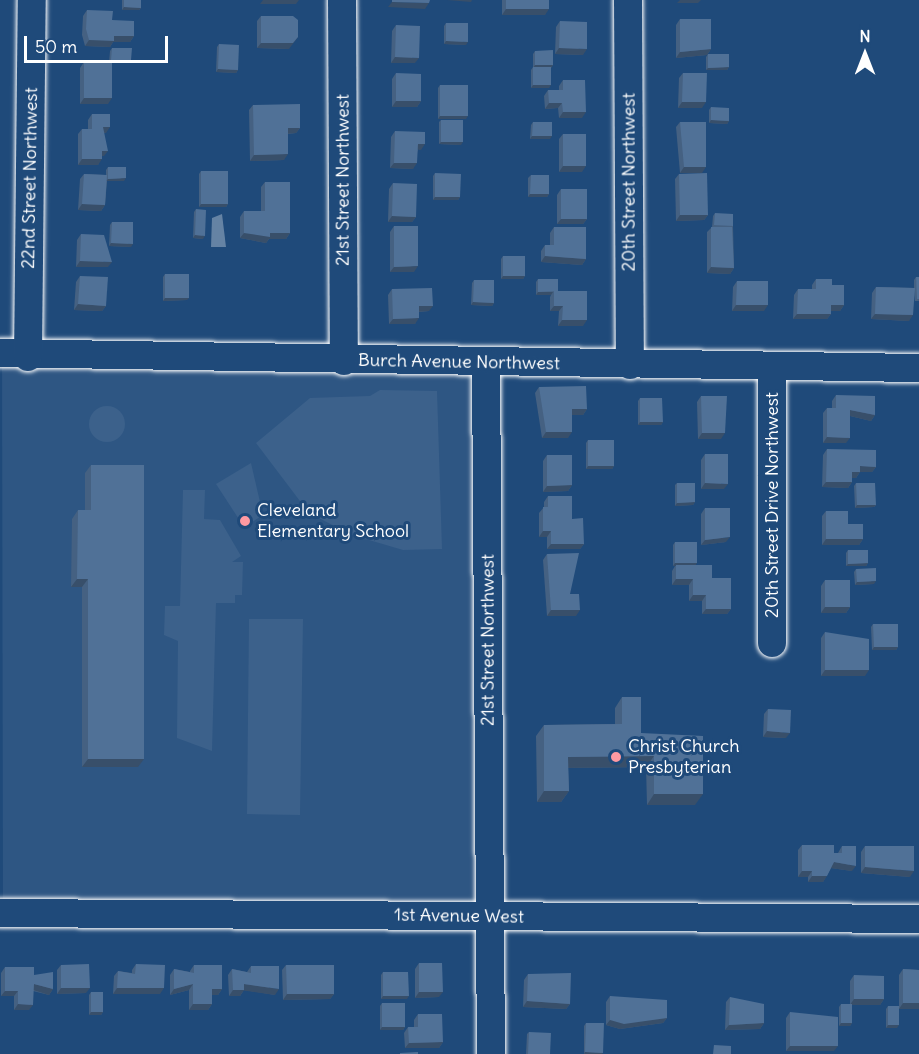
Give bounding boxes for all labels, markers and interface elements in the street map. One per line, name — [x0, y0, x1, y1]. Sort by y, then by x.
scale bar — [27, 24, 171, 62]
north arrow — [835, 24, 895, 84]
text: N — [859, 26, 871, 46]
text: 50 m — [35, 35, 77, 58]
street label: 22nd Street Northwest — [18, 87, 42, 269]
street label: 20th Street Northwest — [618, 93, 640, 271]
street label: 21st Street Northwest — [332, 94, 354, 266]
street label: Burch Avenue Northwest — [358, 349, 560, 375]
street label: 20th Street Drive Northwest — [761, 392, 783, 618]
place label: Cleveland Elementary School — [257, 500, 409, 542]
marker: Cleveland Elementary School — [238, 514, 252, 528]
street label: 21st Street Northwest — [477, 554, 499, 726]
place label: Christ Church Presbyterian — [628, 736, 740, 778]
marker: Christ Church Presbyterian — [609, 750, 623, 764]
street label: 1st Avenue West — [394, 904, 524, 928]

